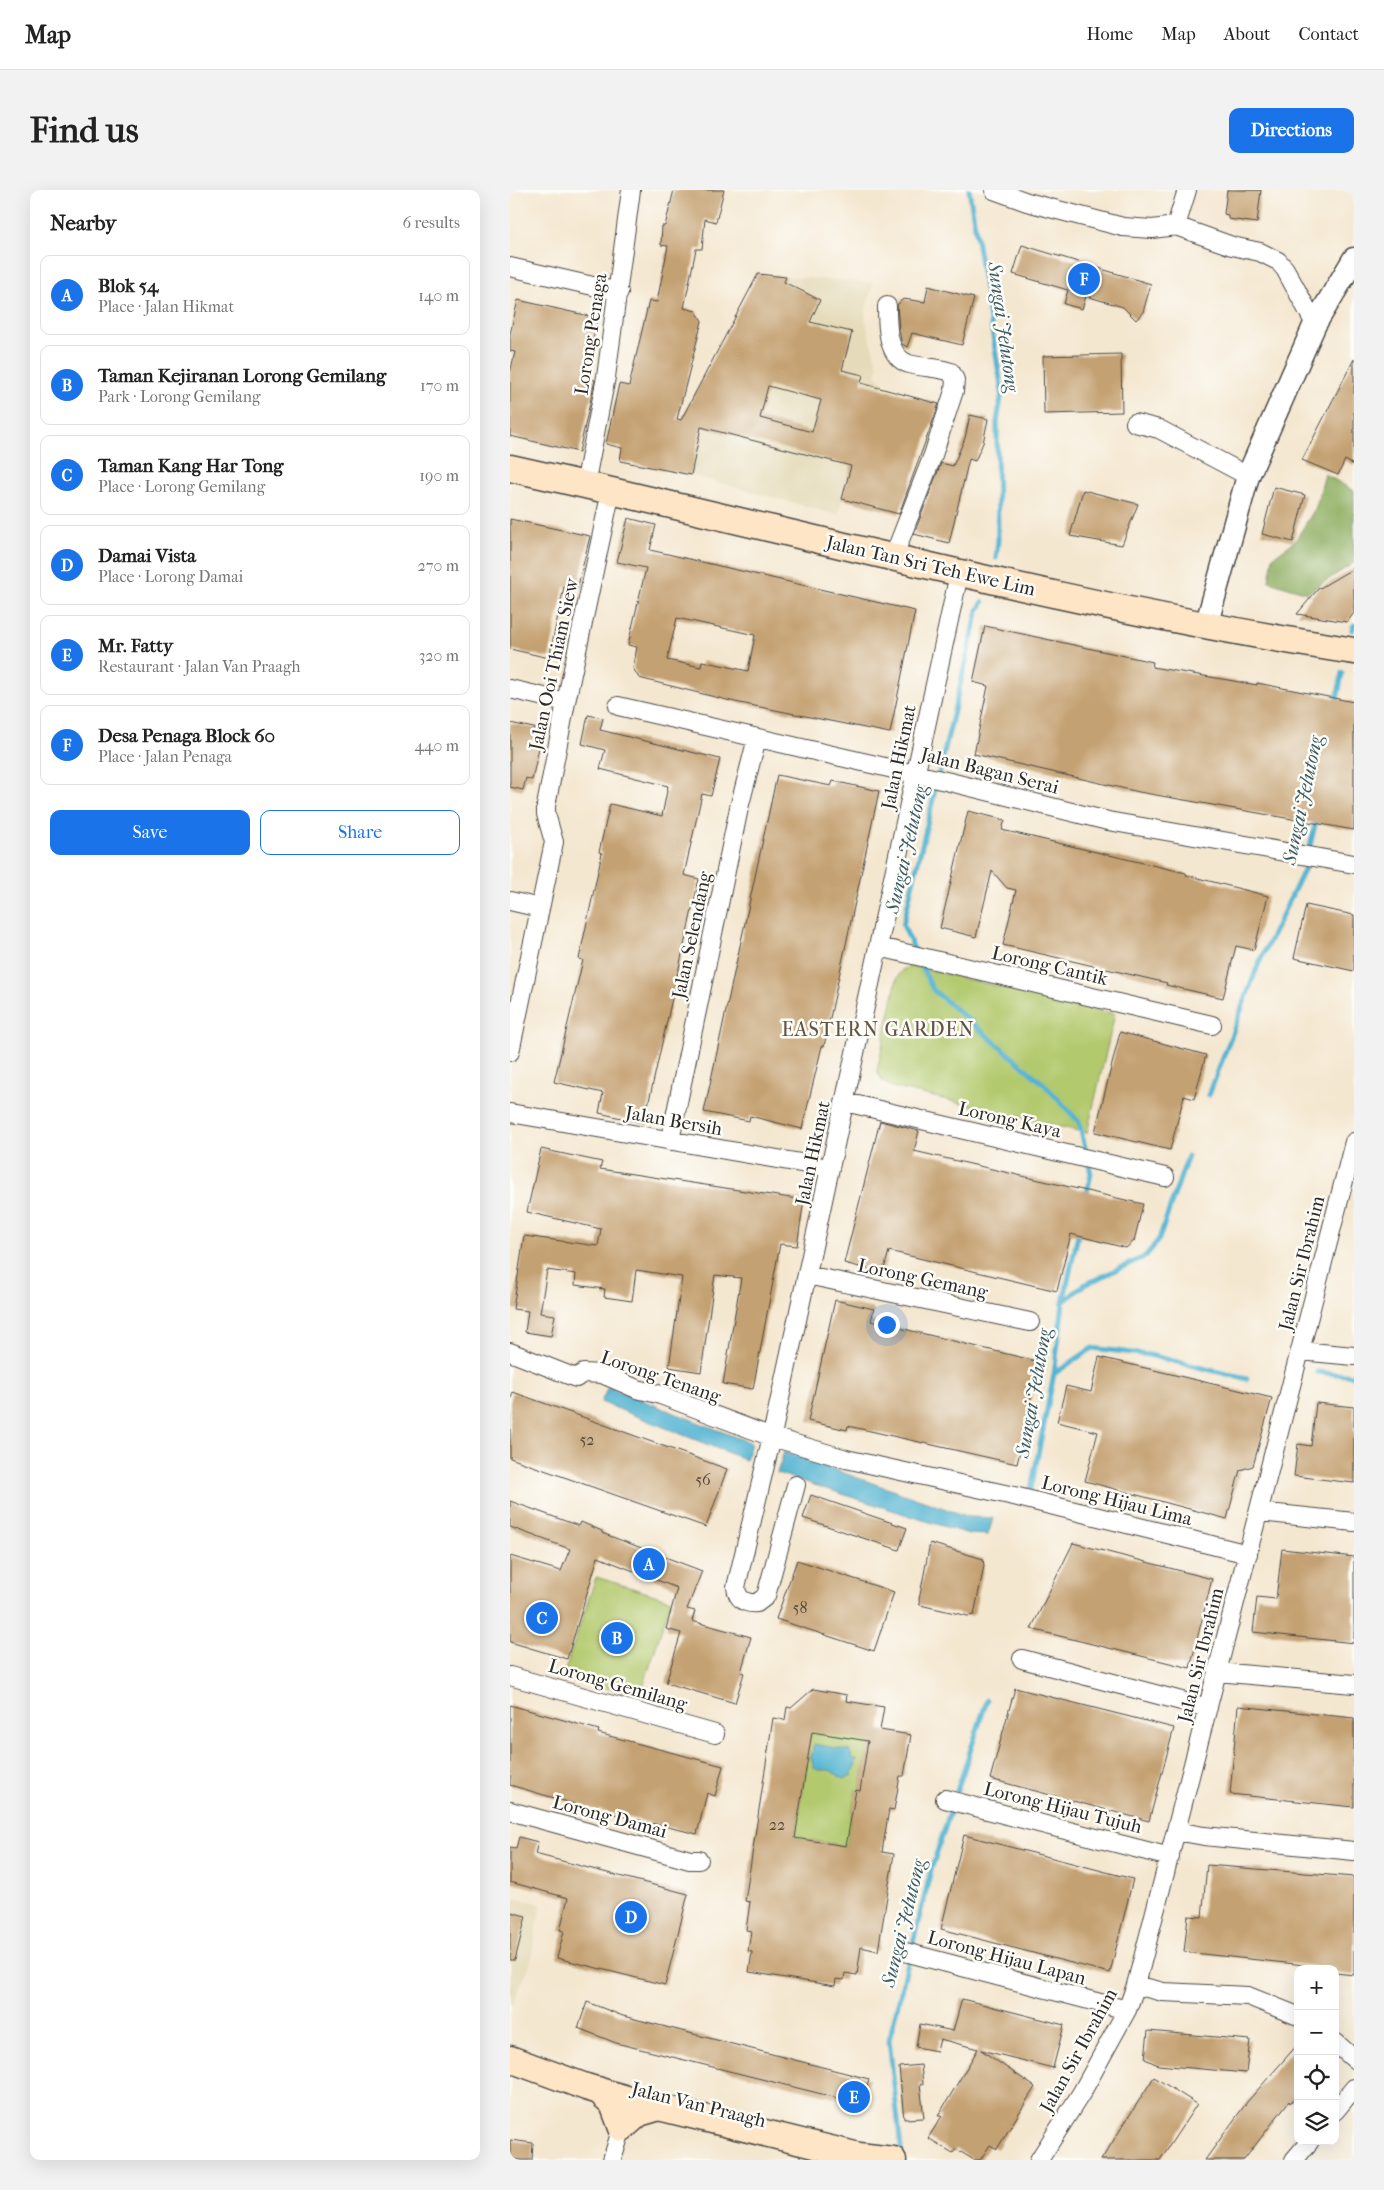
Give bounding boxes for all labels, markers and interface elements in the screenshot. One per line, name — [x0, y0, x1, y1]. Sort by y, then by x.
text: Map — [25, 21, 71, 49]
text: Home — [1086, 24, 1133, 45]
text: Map — [1161, 24, 1196, 45]
text: About — [1224, 24, 1270, 45]
text: Contact — [1298, 24, 1359, 45]
button: Directions — [1229, 108, 1354, 153]
text: Find us — [30, 110, 139, 151]
text: Nearby — [50, 211, 116, 235]
text: 6 results — [402, 213, 460, 232]
water label: Sungai Jelutong — [983, 260, 1024, 395]
pin: F — [1068, 260, 1100, 298]
street label: Lorong Penaga — [571, 272, 612, 397]
text: Blok 54 — [98, 275, 158, 297]
text: A — [62, 286, 72, 305]
text: 140 m — [418, 286, 459, 305]
text: Place · Jalan Hikmat — [98, 297, 234, 316]
text: Taman Kejiranan Lorong Gemilang — [98, 365, 386, 387]
text: B — [62, 376, 72, 395]
text: 170 m — [420, 376, 459, 395]
text: Park · Lorong Gemilang — [98, 387, 261, 406]
text: Taman Kang Har Tong — [98, 455, 283, 477]
text: C — [62, 466, 72, 485]
text: 190 m — [419, 466, 459, 485]
text: Place · Lorong Gemilang — [98, 477, 265, 496]
street label: Jalan Tan Sri Teh Ewe Lim — [822, 531, 1038, 601]
text: Damai Vista — [98, 545, 196, 567]
text: D — [61, 556, 73, 575]
text: 270 m — [418, 556, 459, 575]
text: Place · Lorong Damai — [98, 567, 243, 586]
street label: Jalan Ooi Thiam Siew — [525, 575, 583, 754]
text: Mr. Fatty — [98, 635, 173, 657]
text: E — [62, 646, 72, 665]
text: 320 m — [419, 646, 459, 665]
text: Restaurant · Jalan Van Praagh — [98, 657, 300, 676]
street label: Jalan Hikmat — [877, 703, 921, 814]
text: Desa Penaga Block 60 — [98, 725, 275, 747]
water label: Sungai Jelutong — [1277, 732, 1328, 868]
text: F — [63, 736, 71, 755]
text: 440 m — [414, 736, 459, 755]
street label: Jalan Bagan Serai — [916, 743, 1061, 799]
text: Place · Jalan Penaga — [98, 747, 232, 766]
water label: Sungai Jelutong — [880, 781, 933, 917]
button: Save — [50, 810, 250, 855]
button: Share — [260, 810, 460, 855]
street label: Jalan Selendang — [667, 869, 716, 1003]
street label: Lorong Cantik — [990, 942, 1110, 990]
district label: EASTERN GARDEN — [781, 1018, 975, 1041]
street label: Lorong Kaya — [956, 1097, 1064, 1143]
street label: Jalan Hikmat — [791, 1099, 835, 1210]
street label: Jalan Bersih — [622, 1101, 724, 1140]
street label: Jalan Sir Ibrahim — [1274, 1193, 1329, 1335]
street label: Lorong Gemang — [856, 1254, 991, 1304]
your location — [874, 1312, 900, 1338]
water label: Sungai Jelutong — [1011, 1325, 1056, 1461]
street label: Lorong Tenang — [598, 1346, 724, 1408]
house number: 52 — [579, 1430, 595, 1449]
house number: 56 — [695, 1470, 711, 1489]
street label: Lorong Hijau Lima — [1039, 1472, 1195, 1530]
pin: A — [633, 1545, 665, 1583]
street label: Jalan Sir Ibrahim — [1173, 1585, 1228, 1727]
house number: 58 — [793, 1598, 807, 1617]
pin: C — [526, 1599, 558, 1637]
pin: B — [601, 1619, 633, 1657]
street label: Lorong Gemilang — [546, 1655, 690, 1716]
street label: Lorong Hijau Tujuh — [981, 1778, 1144, 1838]
street label: Lorong Damai — [550, 1791, 670, 1843]
house number: 22 — [769, 1815, 785, 1834]
water label: Sungai Jelutong — [876, 1855, 931, 1991]
pin: D — [615, 1898, 647, 1936]
street label: Lorong Hijau Lapan — [925, 1926, 1088, 1990]
map controls — [1294, 1965, 1339, 2145]
button: + — [1294, 1965, 1339, 2010]
street label: Jalan Sir Ibrahim — [1035, 1984, 1122, 2118]
button: − — [1294, 2010, 1339, 2055]
button: locate — [1294, 2055, 1339, 2100]
street label: Jalan Van Praagh — [627, 2077, 769, 2132]
pin: E — [838, 2078, 870, 2116]
button: layers — [1294, 2100, 1339, 2145]

